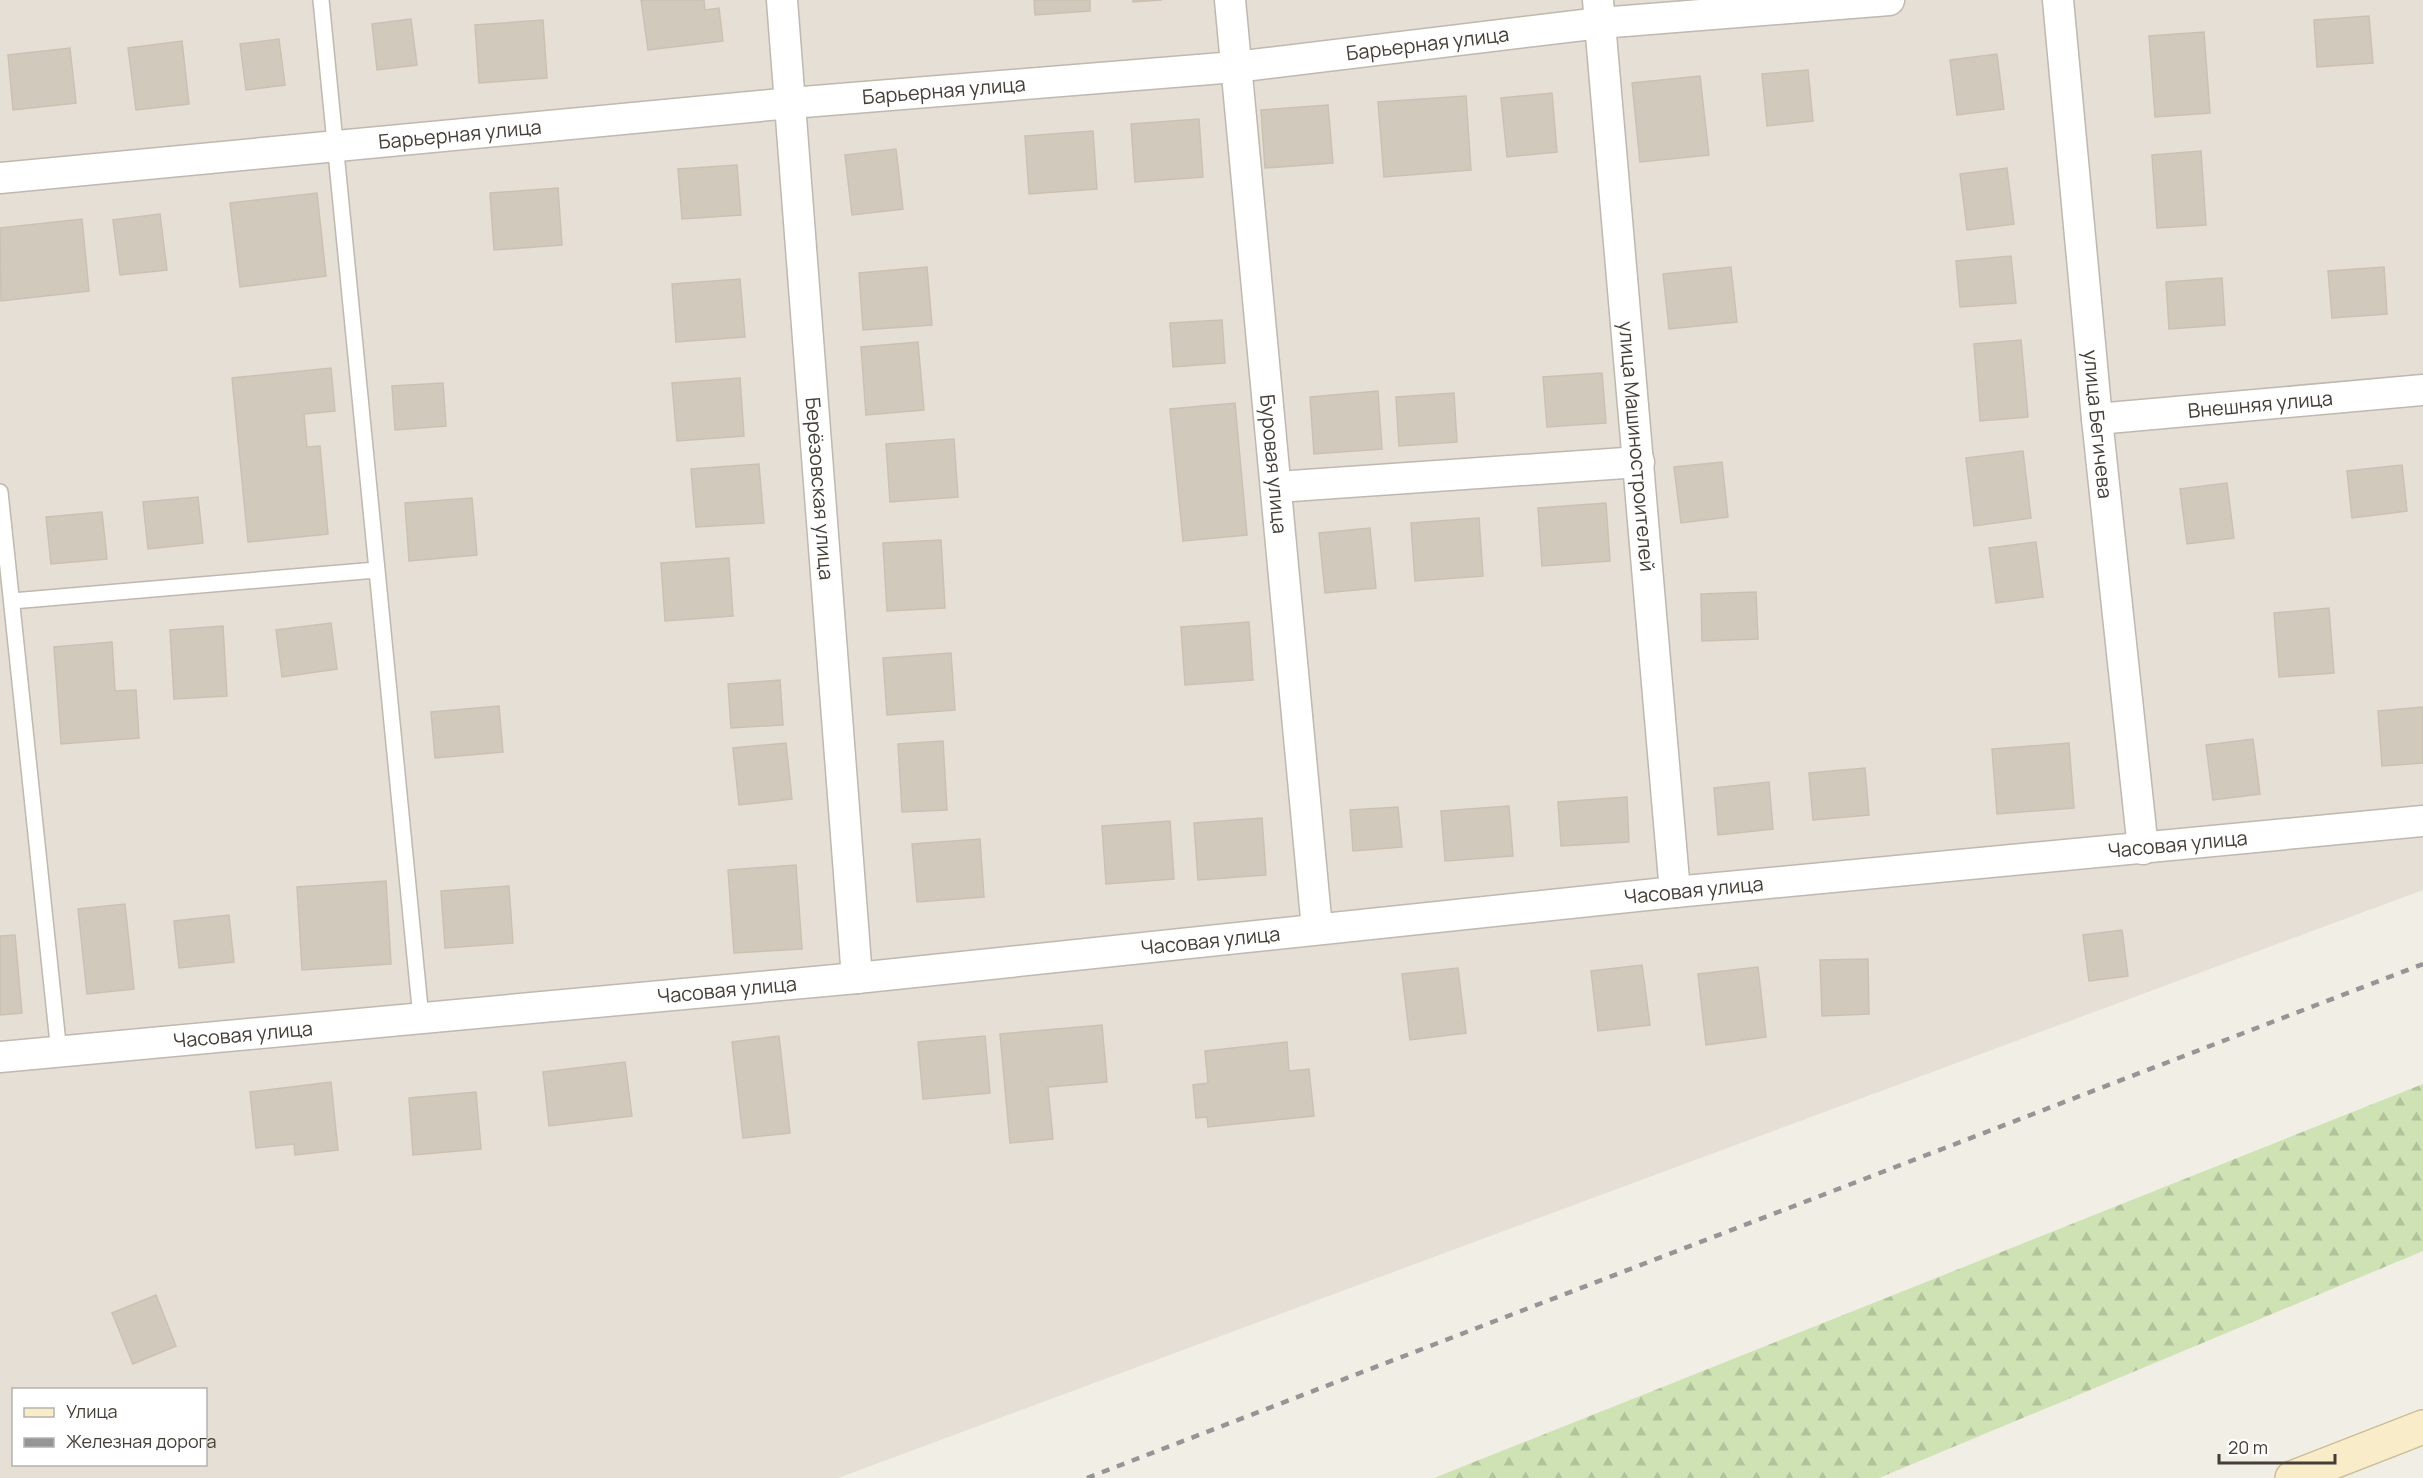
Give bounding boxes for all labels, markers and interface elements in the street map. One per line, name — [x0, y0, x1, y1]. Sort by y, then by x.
street label: Барьерная улица — [1345, 20, 1511, 66]
street label: Барьерная улица — [861, 70, 1027, 110]
street label: Барьерная улица — [377, 113, 543, 155]
street label: улица Машиностроителей — [1613, 320, 1661, 573]
street label: улица Бегичева — [2078, 348, 2119, 500]
street label: Внешняя улица — [2187, 384, 2334, 424]
street label: Буровая улица — [1254, 393, 1294, 535]
street label: Берёзовская улица — [799, 396, 840, 581]
street label: Часовая улица — [2107, 824, 2249, 864]
street label: Часовая улица — [1623, 870, 1765, 910]
street label: Часовая улица — [1139, 920, 1281, 961]
street label: Часовая улица — [656, 970, 798, 1009]
street label: Часовая улица — [172, 1014, 314, 1054]
legend — [12, 1388, 207, 1466]
text: Улица — [66, 1399, 118, 1423]
scale bar — [2219, 1427, 2334, 1465]
text: Железная дорога — [66, 1429, 217, 1453]
text: 20 m — [2228, 1435, 2268, 1459]

